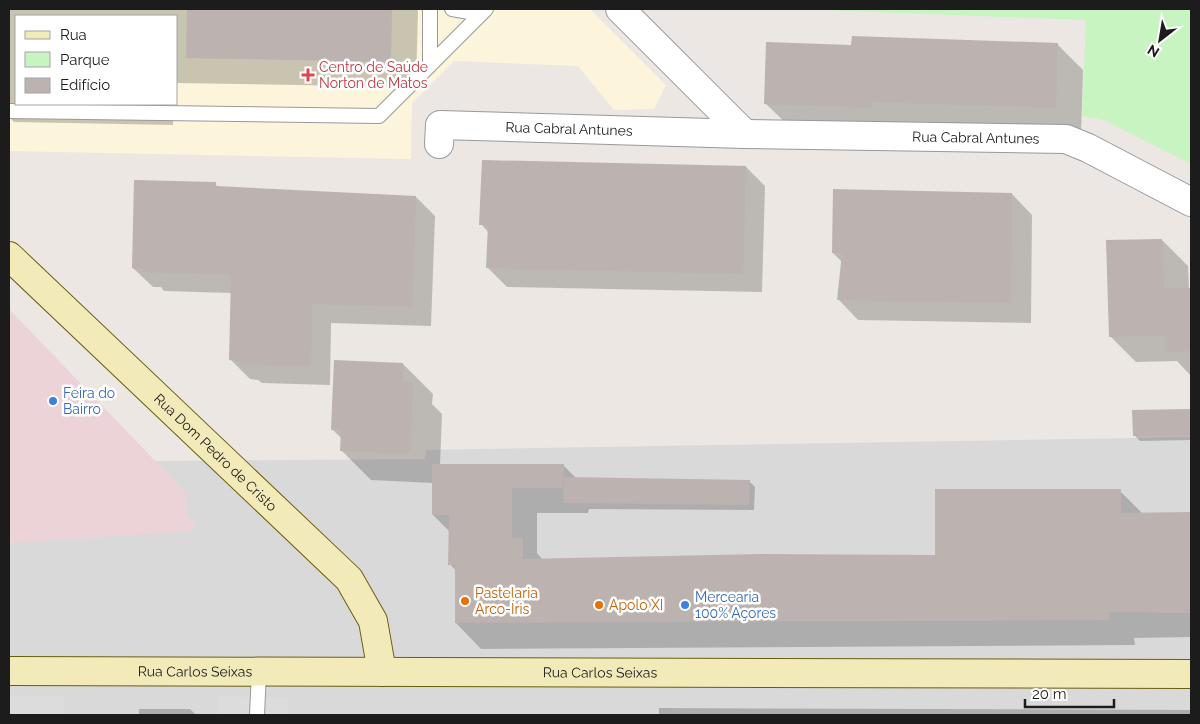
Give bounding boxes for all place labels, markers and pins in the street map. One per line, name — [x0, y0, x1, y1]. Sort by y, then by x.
place label: Centro de Saúde Norton de Matos — [319, 59, 428, 91]
marker: Centro de Saúde Norton de Matos — [301, 68, 315, 82]
place label: Feira do Bairro — [63, 385, 115, 417]
marker: Feira do Bairro — [47, 395, 59, 407]
place label: Pastelaria Arco-Íris — [475, 585, 538, 617]
place label: Mercearia 100% Açores — [695, 589, 776, 621]
marker: Pastelaria Arco-Íris — [459, 595, 471, 607]
place label: Apolo XI — [609, 597, 663, 613]
marker: Apolo XI — [593, 599, 605, 611]
marker: Mercearia 100% Açores — [679, 599, 691, 611]

